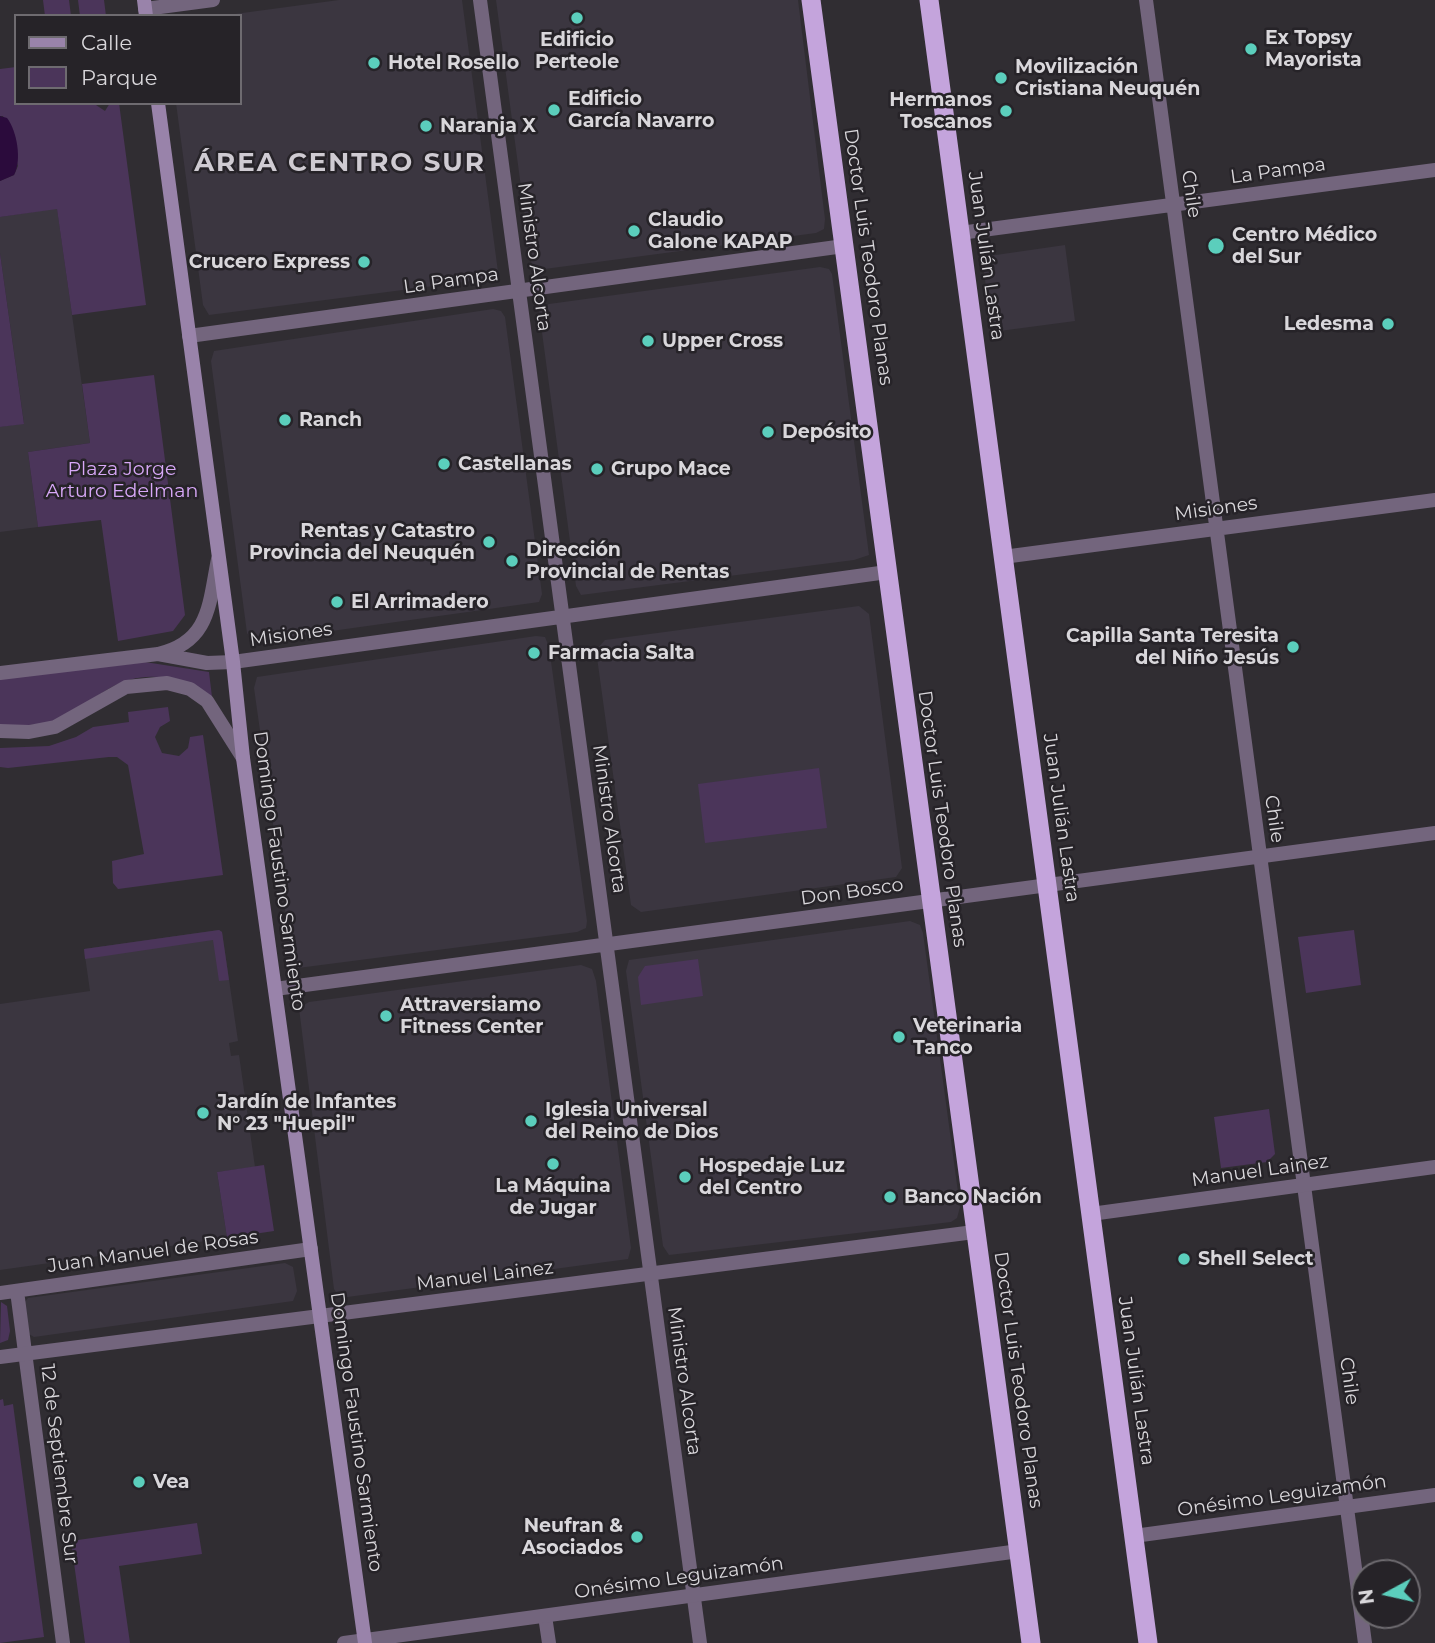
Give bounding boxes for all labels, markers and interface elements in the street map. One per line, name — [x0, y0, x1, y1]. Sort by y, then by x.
marker: Edificio Perteole — [569, 10, 585, 26]
legend — [14, 14, 242, 105]
place label: Ex Topsy Mayorista — [1265, 27, 1362, 71]
place label: Edificio Perteole — [535, 29, 619, 73]
text: Calle — [81, 30, 132, 55]
marker: Ex Topsy Mayorista — [1243, 41, 1259, 57]
place label: Hotel Rosello — [388, 52, 519, 74]
marker: Hotel Rosello — [366, 55, 382, 71]
place label: Movilización Cristiana Neuquén — [1015, 56, 1200, 100]
text: Parque — [81, 65, 157, 90]
marker: Movilización Cristiana Neuquén — [993, 70, 1009, 86]
place label: Edificio García Navarro — [568, 88, 715, 132]
place label: Hermanos Toscanos — [889, 89, 992, 133]
marker: Edificio García Navarro — [546, 102, 562, 118]
marker: Hermanos Toscanos — [998, 103, 1014, 119]
place label: Naranja X — [440, 115, 536, 137]
marker: Naranja X — [418, 118, 434, 134]
street label: Doctor Luis Teodoro Planas — [839, 127, 897, 387]
district label: ÁREA CENTRO SUR — [196, 147, 484, 179]
street label: La Pampa — [1229, 153, 1327, 189]
street label: Chile — [1176, 169, 1206, 219]
street label: Juan Julián Lastra — [963, 170, 1009, 342]
street label: Ministro Alcorta — [512, 181, 556, 333]
place label: Claudio Galone KAPAP — [648, 209, 793, 253]
marker: Claudio Galone KAPAP — [626, 223, 642, 239]
place label: Centro Médico del Sur — [1232, 224, 1377, 268]
marker: Centro Médico del Sur — [1206, 236, 1226, 256]
place label: Crucero Express — [189, 251, 350, 273]
marker: Crucero Express — [356, 254, 372, 270]
street label: La Pampa — [402, 263, 500, 299]
place label: Ledesma — [1284, 313, 1374, 335]
marker: Ledesma — [1380, 316, 1396, 332]
place label: Upper Cross — [662, 330, 783, 352]
marker: Upper Cross — [640, 333, 656, 349]
place label: Ranch — [299, 409, 362, 431]
marker: Ranch — [277, 412, 293, 428]
place label: Depósito — [782, 421, 871, 443]
marker: Depósito — [760, 424, 776, 440]
place label: Castellanas — [458, 453, 572, 475]
marker: Castellanas — [436, 456, 452, 472]
park label: Plaza Jorge Arturo Edelman — [46, 458, 198, 502]
place label: Grupo Mace — [611, 458, 731, 480]
marker: Grupo Mace — [589, 461, 605, 477]
street label: Misiones — [1173, 492, 1259, 526]
place label: Rentas y Catastro Provincia del Neuquén — [249, 520, 475, 564]
marker: Rentas y Catastro Provincia del Neuquén — [481, 534, 497, 550]
place label: Dirección Provincial de Rentas — [526, 539, 729, 583]
marker: Dirección Provincial de Rentas — [504, 553, 520, 569]
place label: El Arrimadero — [351, 591, 489, 613]
marker: El Arrimadero — [329, 594, 345, 610]
street label: Misiones — [248, 618, 334, 652]
place label: Capilla Santa Teresita del Niño Jesús — [1066, 625, 1279, 669]
marker: Capilla Santa Teresita del Niño Jesús — [1285, 639, 1301, 655]
place label: Farmacia Salta — [548, 642, 695, 664]
marker: Farmacia Salta — [526, 645, 542, 661]
street label: Doctor Luis Teodoro Planas — [913, 689, 971, 949]
street label: Domingo Faustino Sarmiento — [248, 730, 310, 1012]
street label: Juan Julián Lastra — [1038, 732, 1084, 904]
street label: Ministro Alcorta — [587, 743, 631, 895]
street label: Chile — [1259, 794, 1289, 844]
street label: Don Bosco — [799, 874, 905, 910]
place label: Attraversiamo Fitness Center — [400, 994, 544, 1038]
marker: Attraversiamo Fitness Center — [378, 1008, 394, 1024]
place label: Veterinaria Tanco — [913, 1015, 1022, 1059]
marker: Veterinaria Tanco — [891, 1029, 907, 1045]
place label: Jardín de Infantes N° 23 "Huepil" — [217, 1091, 396, 1135]
place label: Iglesia Universal del Reino de Dios — [545, 1099, 718, 1143]
marker: Jardín de Infantes N° 23 "Huepil" — [195, 1105, 211, 1121]
marker: Iglesia Universal del Reino de Dios — [523, 1113, 539, 1129]
street label: Manuel Lainez — [1190, 1150, 1330, 1192]
place label: Hospedaje Luz del Centro — [699, 1155, 845, 1199]
marker: La Máquina de Jugar — [545, 1156, 561, 1172]
marker: Hospedaje Luz del Centro — [677, 1169, 693, 1185]
place label: La Máquina de Jugar — [495, 1175, 611, 1219]
place label: Banco Nación — [904, 1186, 1042, 1208]
marker: Banco Nación — [882, 1189, 898, 1205]
street label: Juan Manuel de Rosas — [46, 1226, 260, 1278]
place label: Shell Select — [1198, 1248, 1314, 1270]
street label: Doctor Luis Teodoro Planas — [989, 1250, 1047, 1510]
marker: Shell Select — [1176, 1251, 1192, 1267]
street label: Manuel Lainez — [415, 1256, 555, 1296]
street label: Domingo Faustino Sarmiento — [325, 1291, 387, 1573]
street label: Juan Julián Lastra — [1113, 1295, 1159, 1467]
street label: Ministro Alcorta — [662, 1305, 706, 1457]
street label: Chile — [1334, 1356, 1364, 1406]
street label: 12 de Septiembre Sur — [35, 1363, 83, 1565]
street label: Onésimo Leguizamón — [1176, 1470, 1388, 1522]
place label: Vea — [153, 1471, 190, 1493]
marker: Vea — [131, 1474, 147, 1490]
place label: Neufran & Asociados — [522, 1515, 623, 1559]
marker: Neufran & Asociados — [629, 1529, 645, 1545]
street label: Onésimo Leguizamón — [573, 1552, 785, 1604]
north arrow — [1351, 1559, 1421, 1629]
text: N — [1354, 1588, 1379, 1606]

